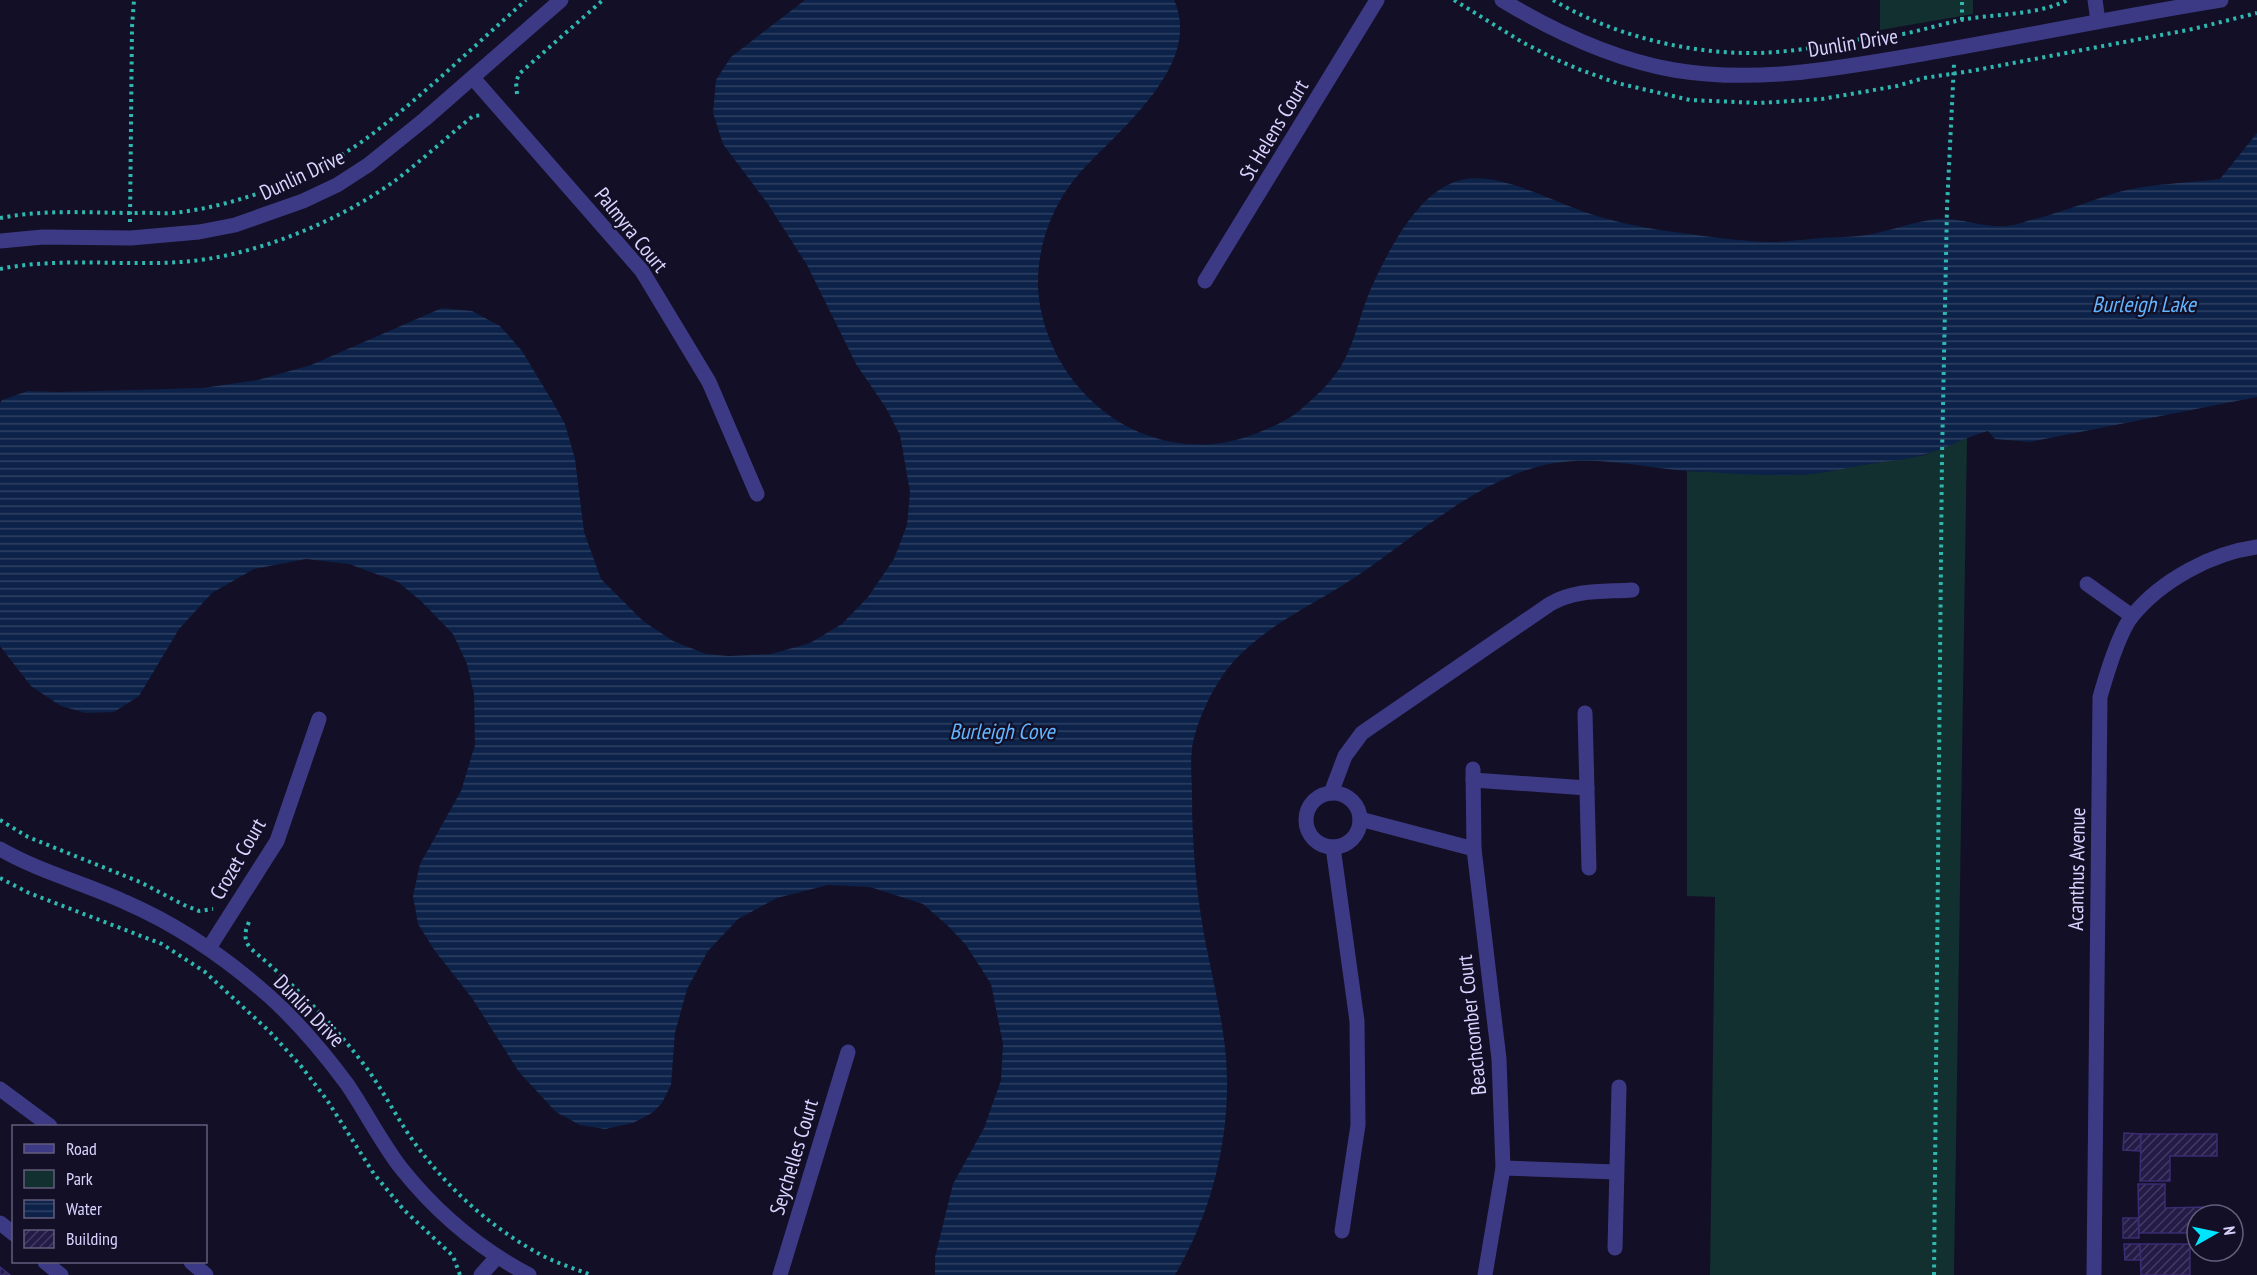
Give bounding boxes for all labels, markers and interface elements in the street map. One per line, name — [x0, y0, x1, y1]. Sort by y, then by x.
street label: Dunlin Drive — [1806, 22, 1900, 63]
street label: St Helens Court — [1233, 74, 1314, 185]
street label: Dunlin Drive — [255, 143, 349, 206]
street label: Palmyra Court — [589, 182, 674, 278]
water label: Burleigh Lake — [2092, 290, 2198, 318]
water label: Burleigh Cove — [949, 717, 1056, 745]
street label: Acanthus Avenue — [2062, 807, 2091, 931]
street label: Crozet Court — [204, 813, 272, 904]
street label: Beachcomber Court — [1451, 953, 1492, 1096]
street label: Dunlin Drive — [268, 969, 351, 1053]
street label: Seychelles Court — [763, 1095, 824, 1218]
legend — [12, 1125, 207, 1263]
text: Road — [66, 1137, 97, 1160]
text: Park — [66, 1167, 93, 1190]
text: Water — [66, 1197, 102, 1220]
north arrow — [2185, 1203, 2245, 1263]
text: N — [2219, 1225, 2240, 1236]
text: Building — [66, 1227, 118, 1250]

